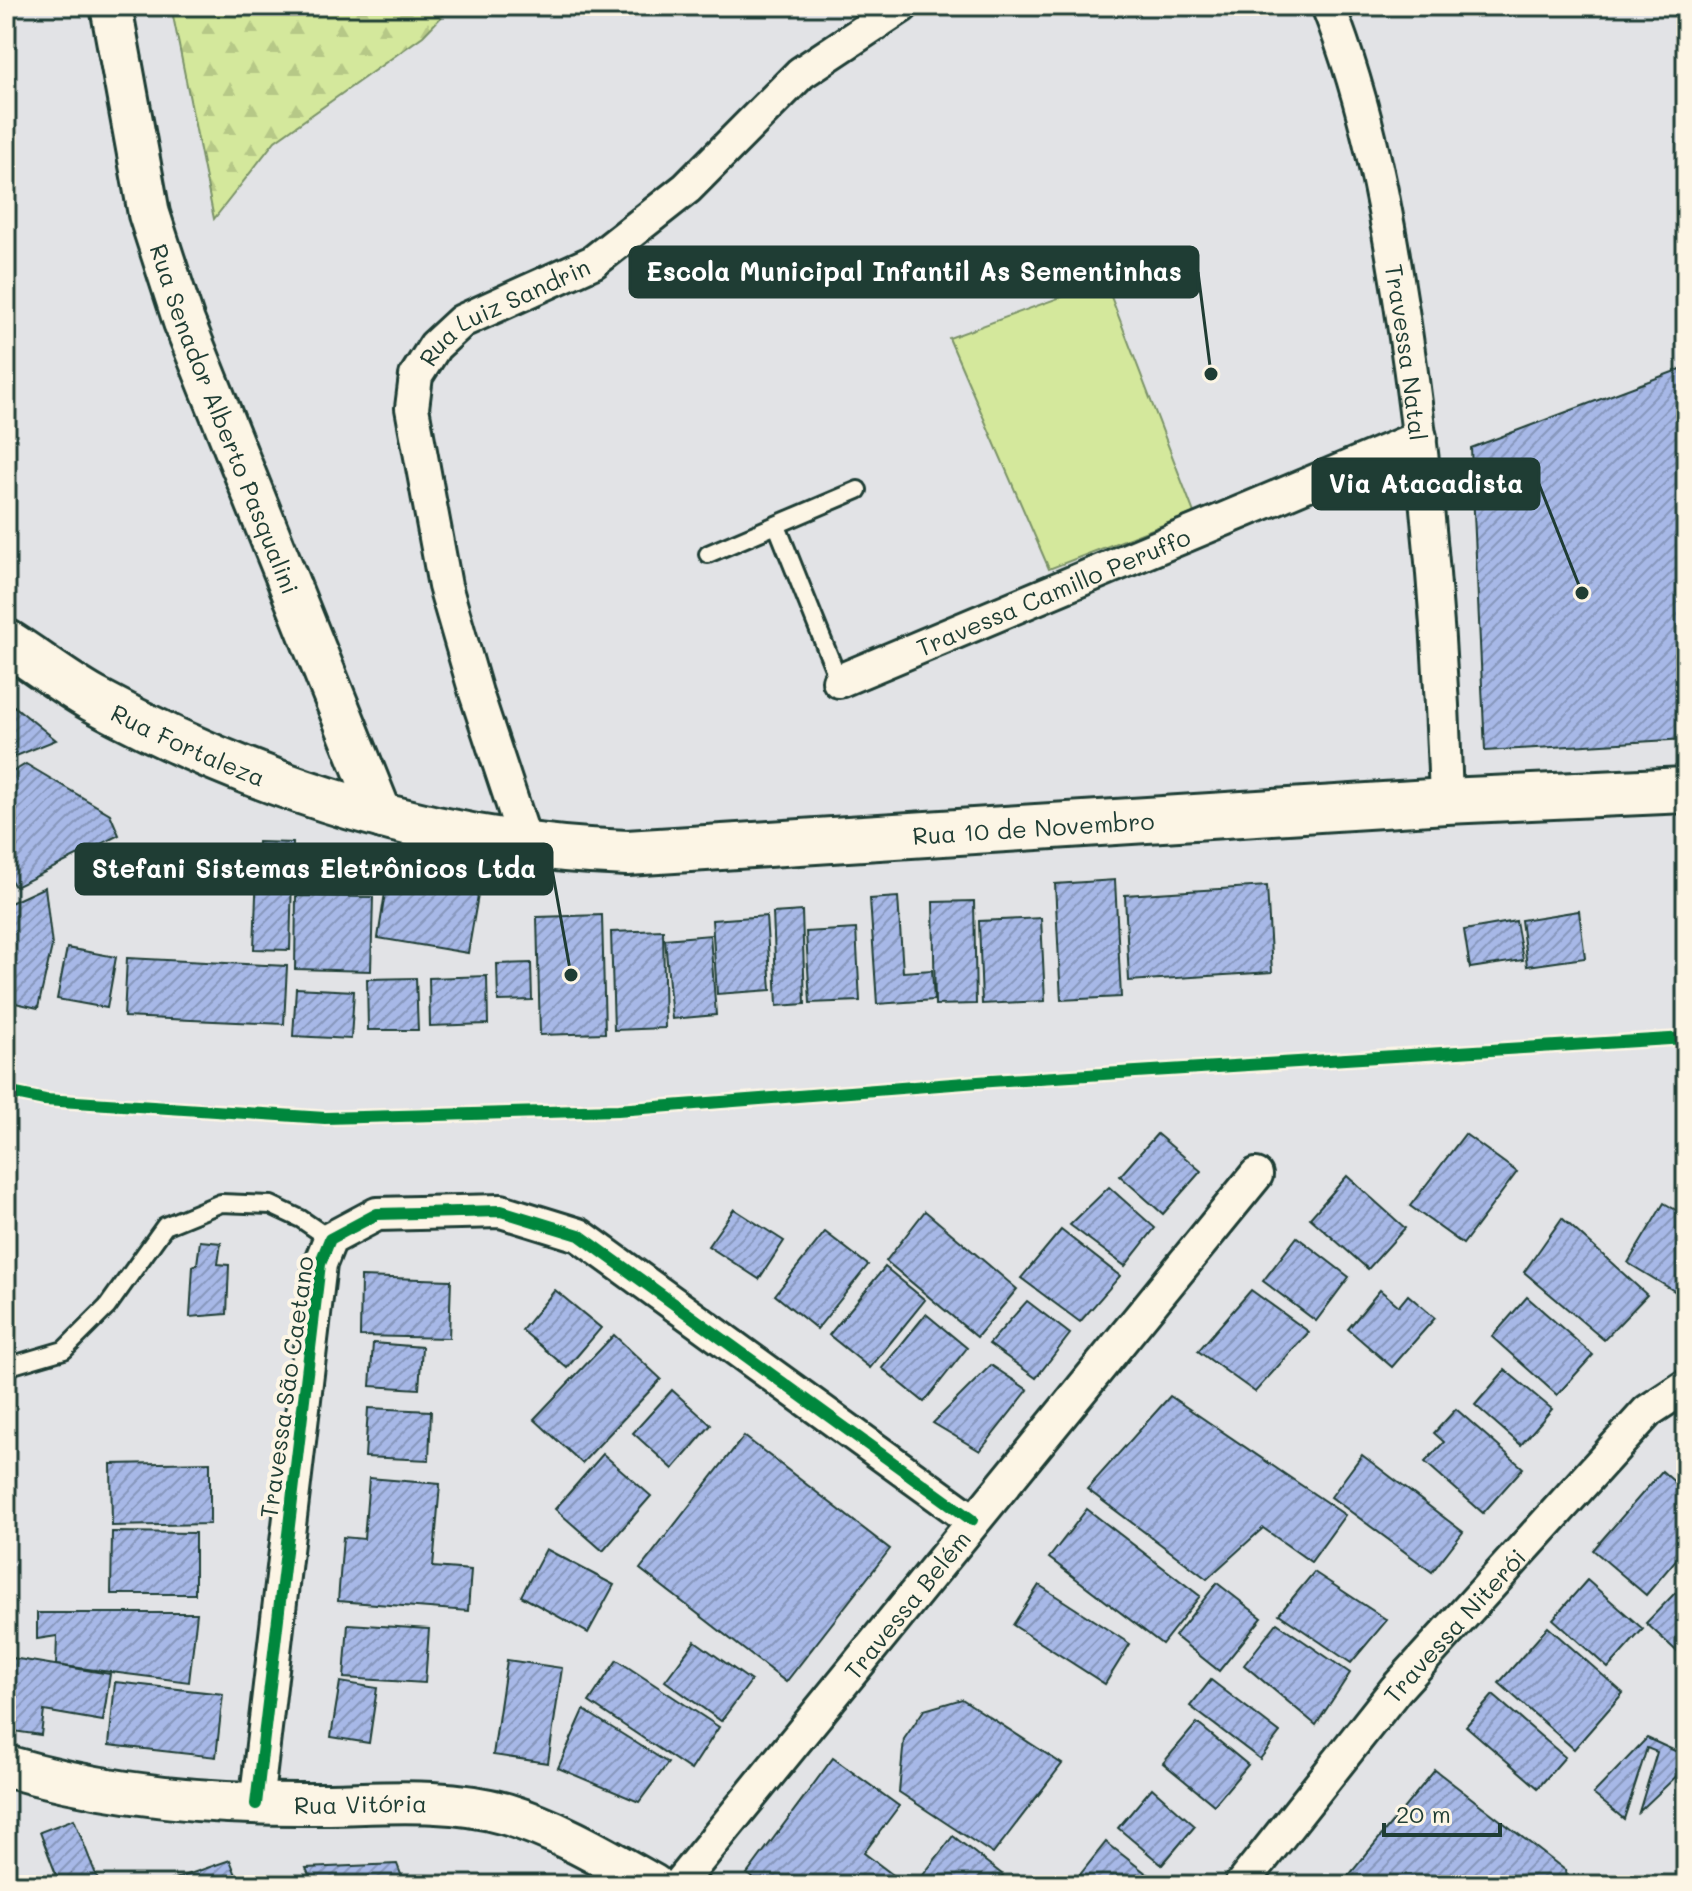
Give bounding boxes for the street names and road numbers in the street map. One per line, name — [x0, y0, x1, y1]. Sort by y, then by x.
street label: Rua Senador Alberto Pasqualini — [144, 240, 307, 598]
street label: Rua Luiz Sandrin — [411, 250, 594, 371]
street label: Travessa Natal — [1379, 262, 1435, 442]
street label: Travessa Camillo Peruffo — [911, 520, 1195, 662]
street label: Rua Fortaleza — [106, 696, 270, 792]
street label: Rua 10 de Novembro — [911, 804, 1155, 850]
street label: Travessa São Caetano — [252, 1254, 320, 1520]
street label: Travessa Belém — [837, 1523, 977, 1685]
street label: Travessa Niterói — [1376, 1541, 1532, 1709]
street label: Rua Vitória — [294, 1787, 427, 1820]

